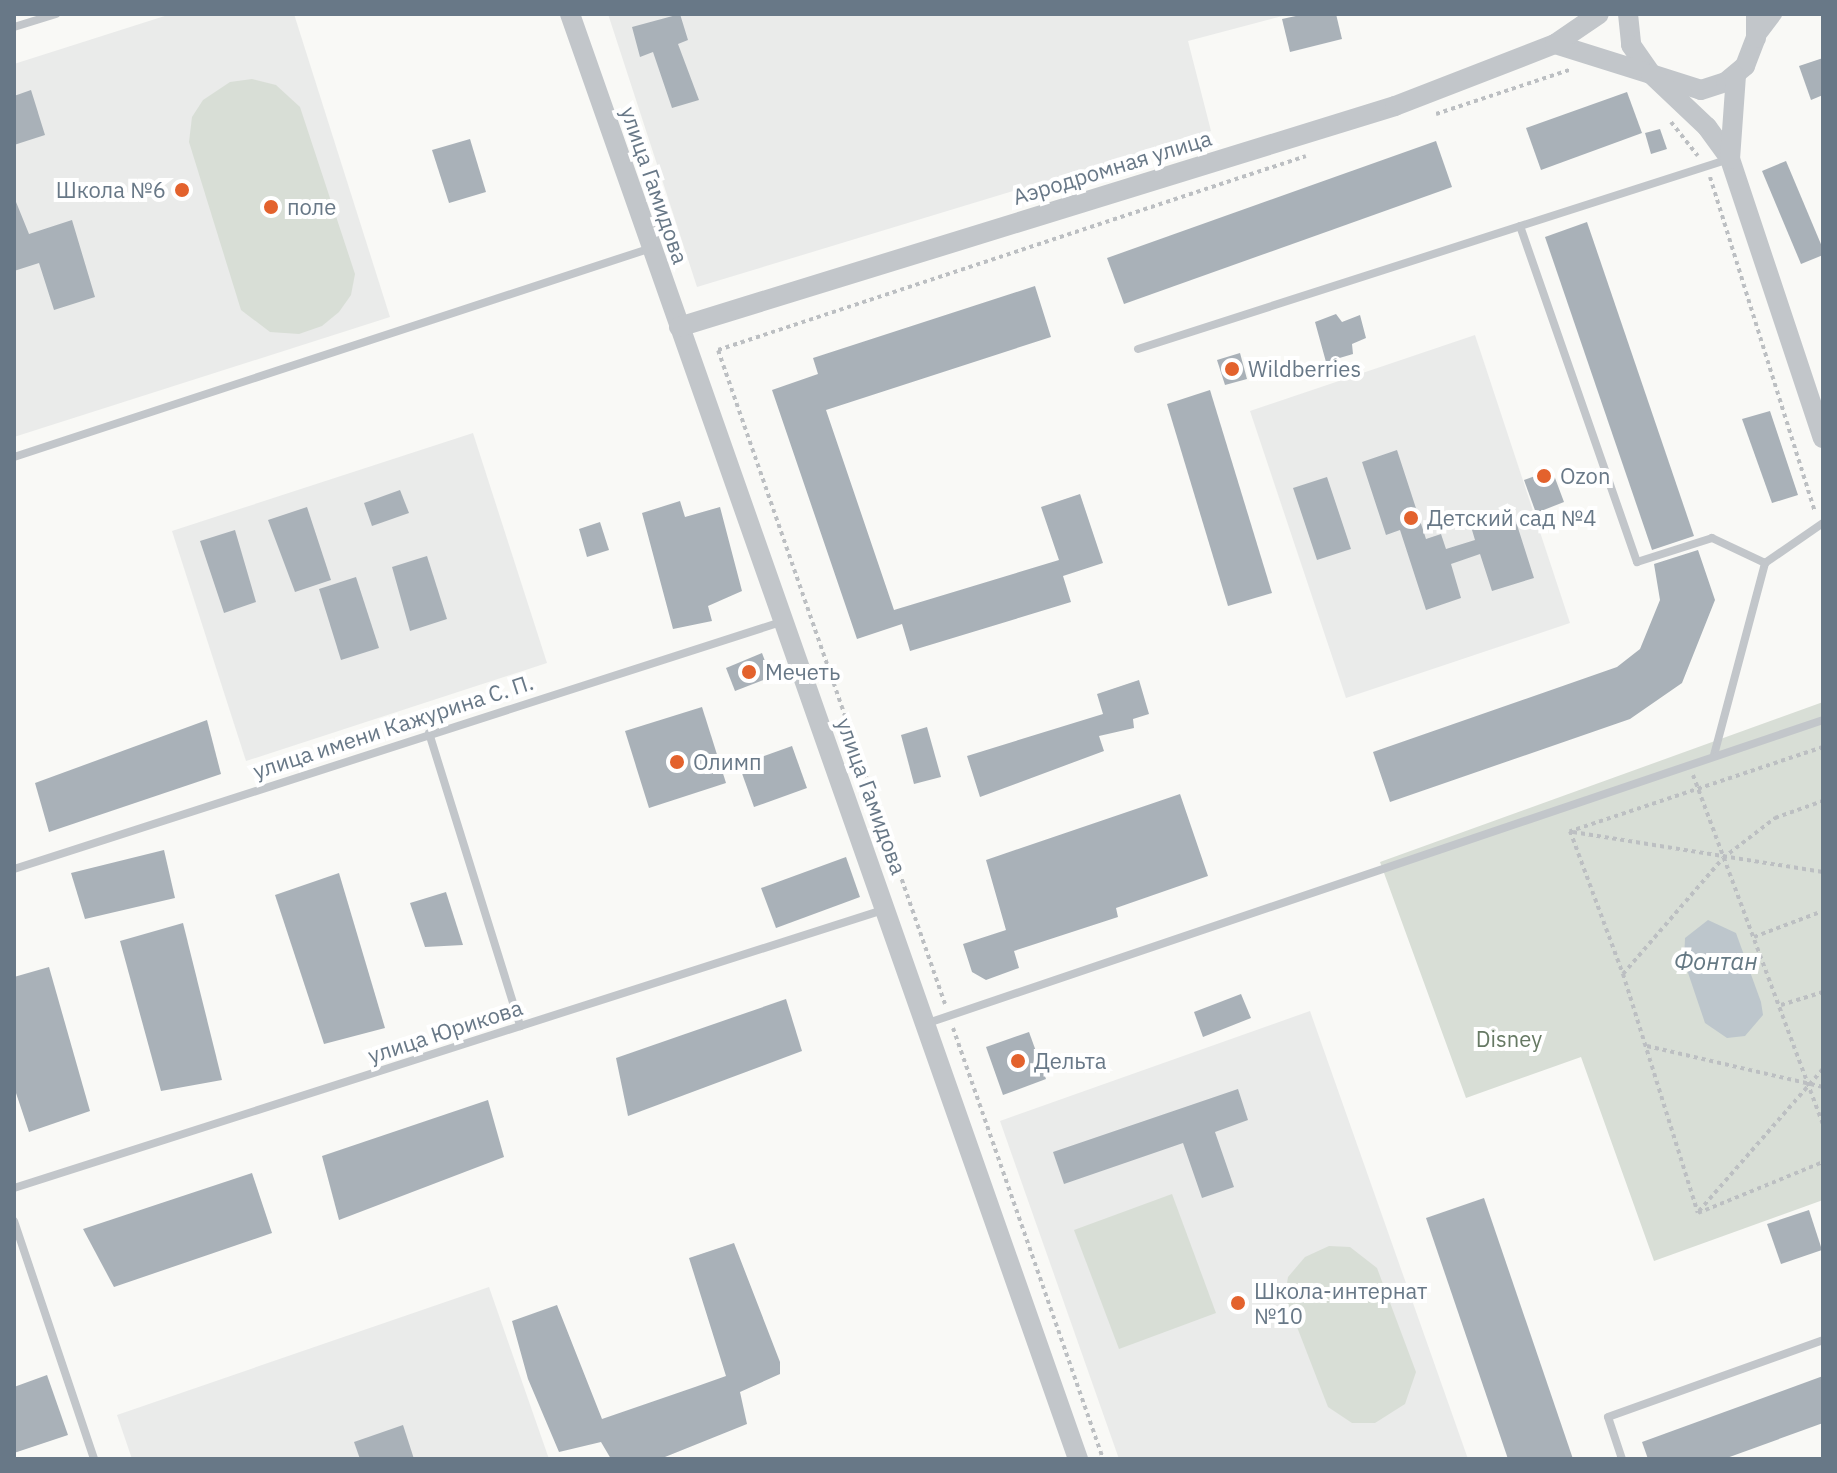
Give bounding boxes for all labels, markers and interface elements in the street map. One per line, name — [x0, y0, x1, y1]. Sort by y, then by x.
street label: улица Гамидова — [616, 103, 694, 267]
street label: Аэродромная улица — [1009, 124, 1215, 210]
place label: Школа №6 — [56, 177, 166, 203]
marker: Школа №6 — [173, 181, 191, 199]
place label: поле — [287, 194, 336, 220]
marker: поле — [262, 198, 280, 216]
place label: Wildberries — [1248, 356, 1361, 382]
marker: Wildberries — [1223, 360, 1241, 378]
place label: Ozon — [1560, 463, 1610, 489]
marker: Ozon — [1535, 467, 1553, 485]
place label: Детский сад №4 — [1427, 505, 1596, 531]
marker: Детский сад №4 — [1402, 509, 1420, 527]
place label: Мечеть — [765, 659, 840, 685]
marker: Мечеть — [740, 663, 758, 681]
street label: улица имени Кажурина С. П. — [250, 668, 536, 784]
street label: улица Гамидова — [831, 714, 913, 878]
place label: Олимп — [693, 749, 762, 775]
marker: Олимп — [668, 753, 686, 771]
water label: Фонтан — [1674, 948, 1758, 976]
street label: улица Юрикова — [364, 994, 526, 1068]
park label: Disney — [1476, 1026, 1542, 1052]
place label: Дельта — [1034, 1048, 1106, 1074]
marker: Дельта — [1009, 1052, 1027, 1070]
place label: Школа-интернат №10 — [1254, 1277, 1427, 1328]
marker: Школа-интернат №10 — [1229, 1294, 1247, 1312]

